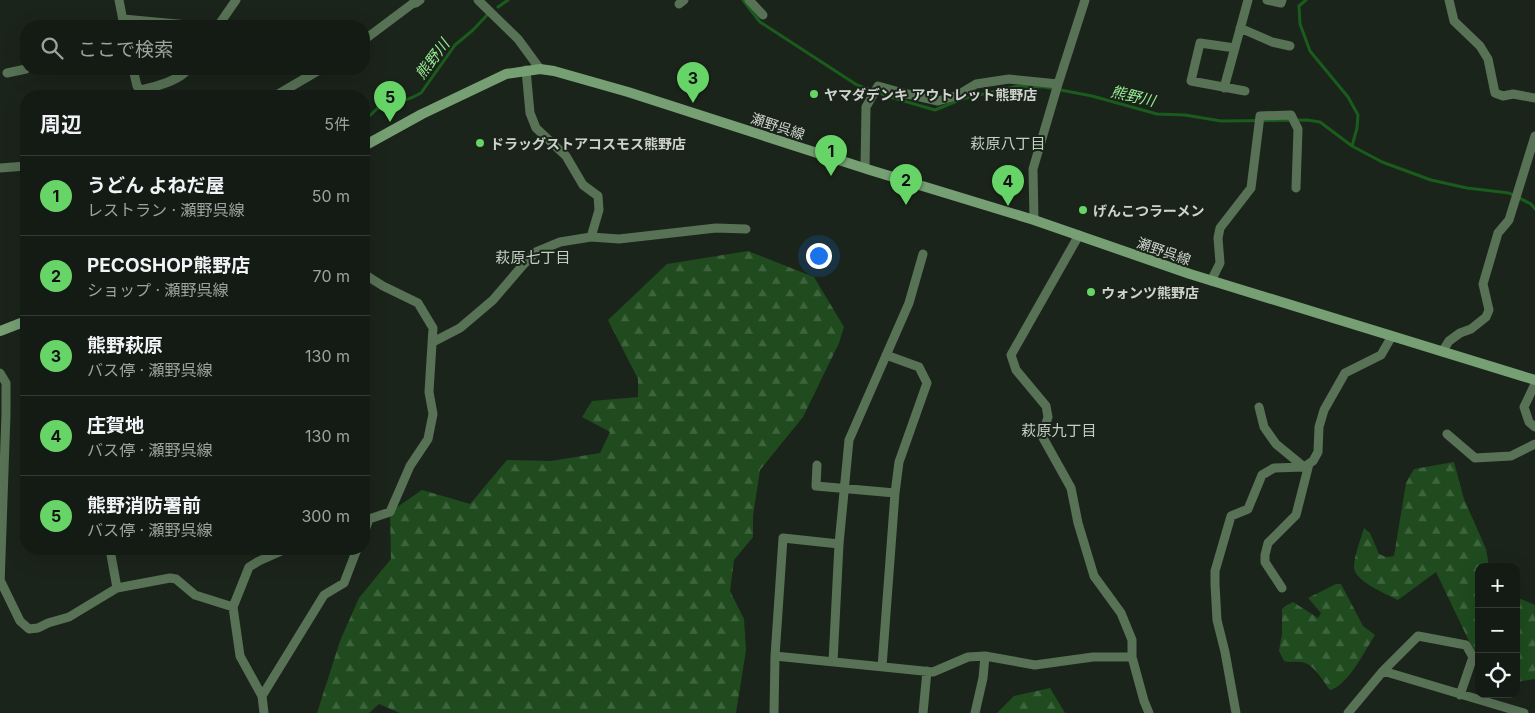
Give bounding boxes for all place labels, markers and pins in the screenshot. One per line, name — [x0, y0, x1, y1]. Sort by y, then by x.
pin: 3 — [677, 62, 709, 103]
pin: 5 — [374, 81, 406, 122]
place label: ヤマダデンキ アウトレット熊野店 — [824, 86, 1037, 103]
marker: ヤマダデンキ アウトレット熊野店 — [808, 88, 820, 100]
place label: ドラッグストアコスモス熊野店 — [490, 135, 686, 152]
pin: 1 — [815, 135, 847, 176]
marker: ドラッグストアコスモス熊野店 — [474, 137, 486, 149]
pin: 2 — [890, 164, 922, 205]
pin: 4 — [992, 165, 1024, 206]
place label: げんこつラーメン — [1093, 202, 1204, 219]
marker: げんこつラーメン — [1077, 204, 1089, 216]
place label: ウォンツ熊野店 — [1101, 284, 1199, 301]
marker: ウォンツ熊野店 — [1085, 286, 1097, 298]

